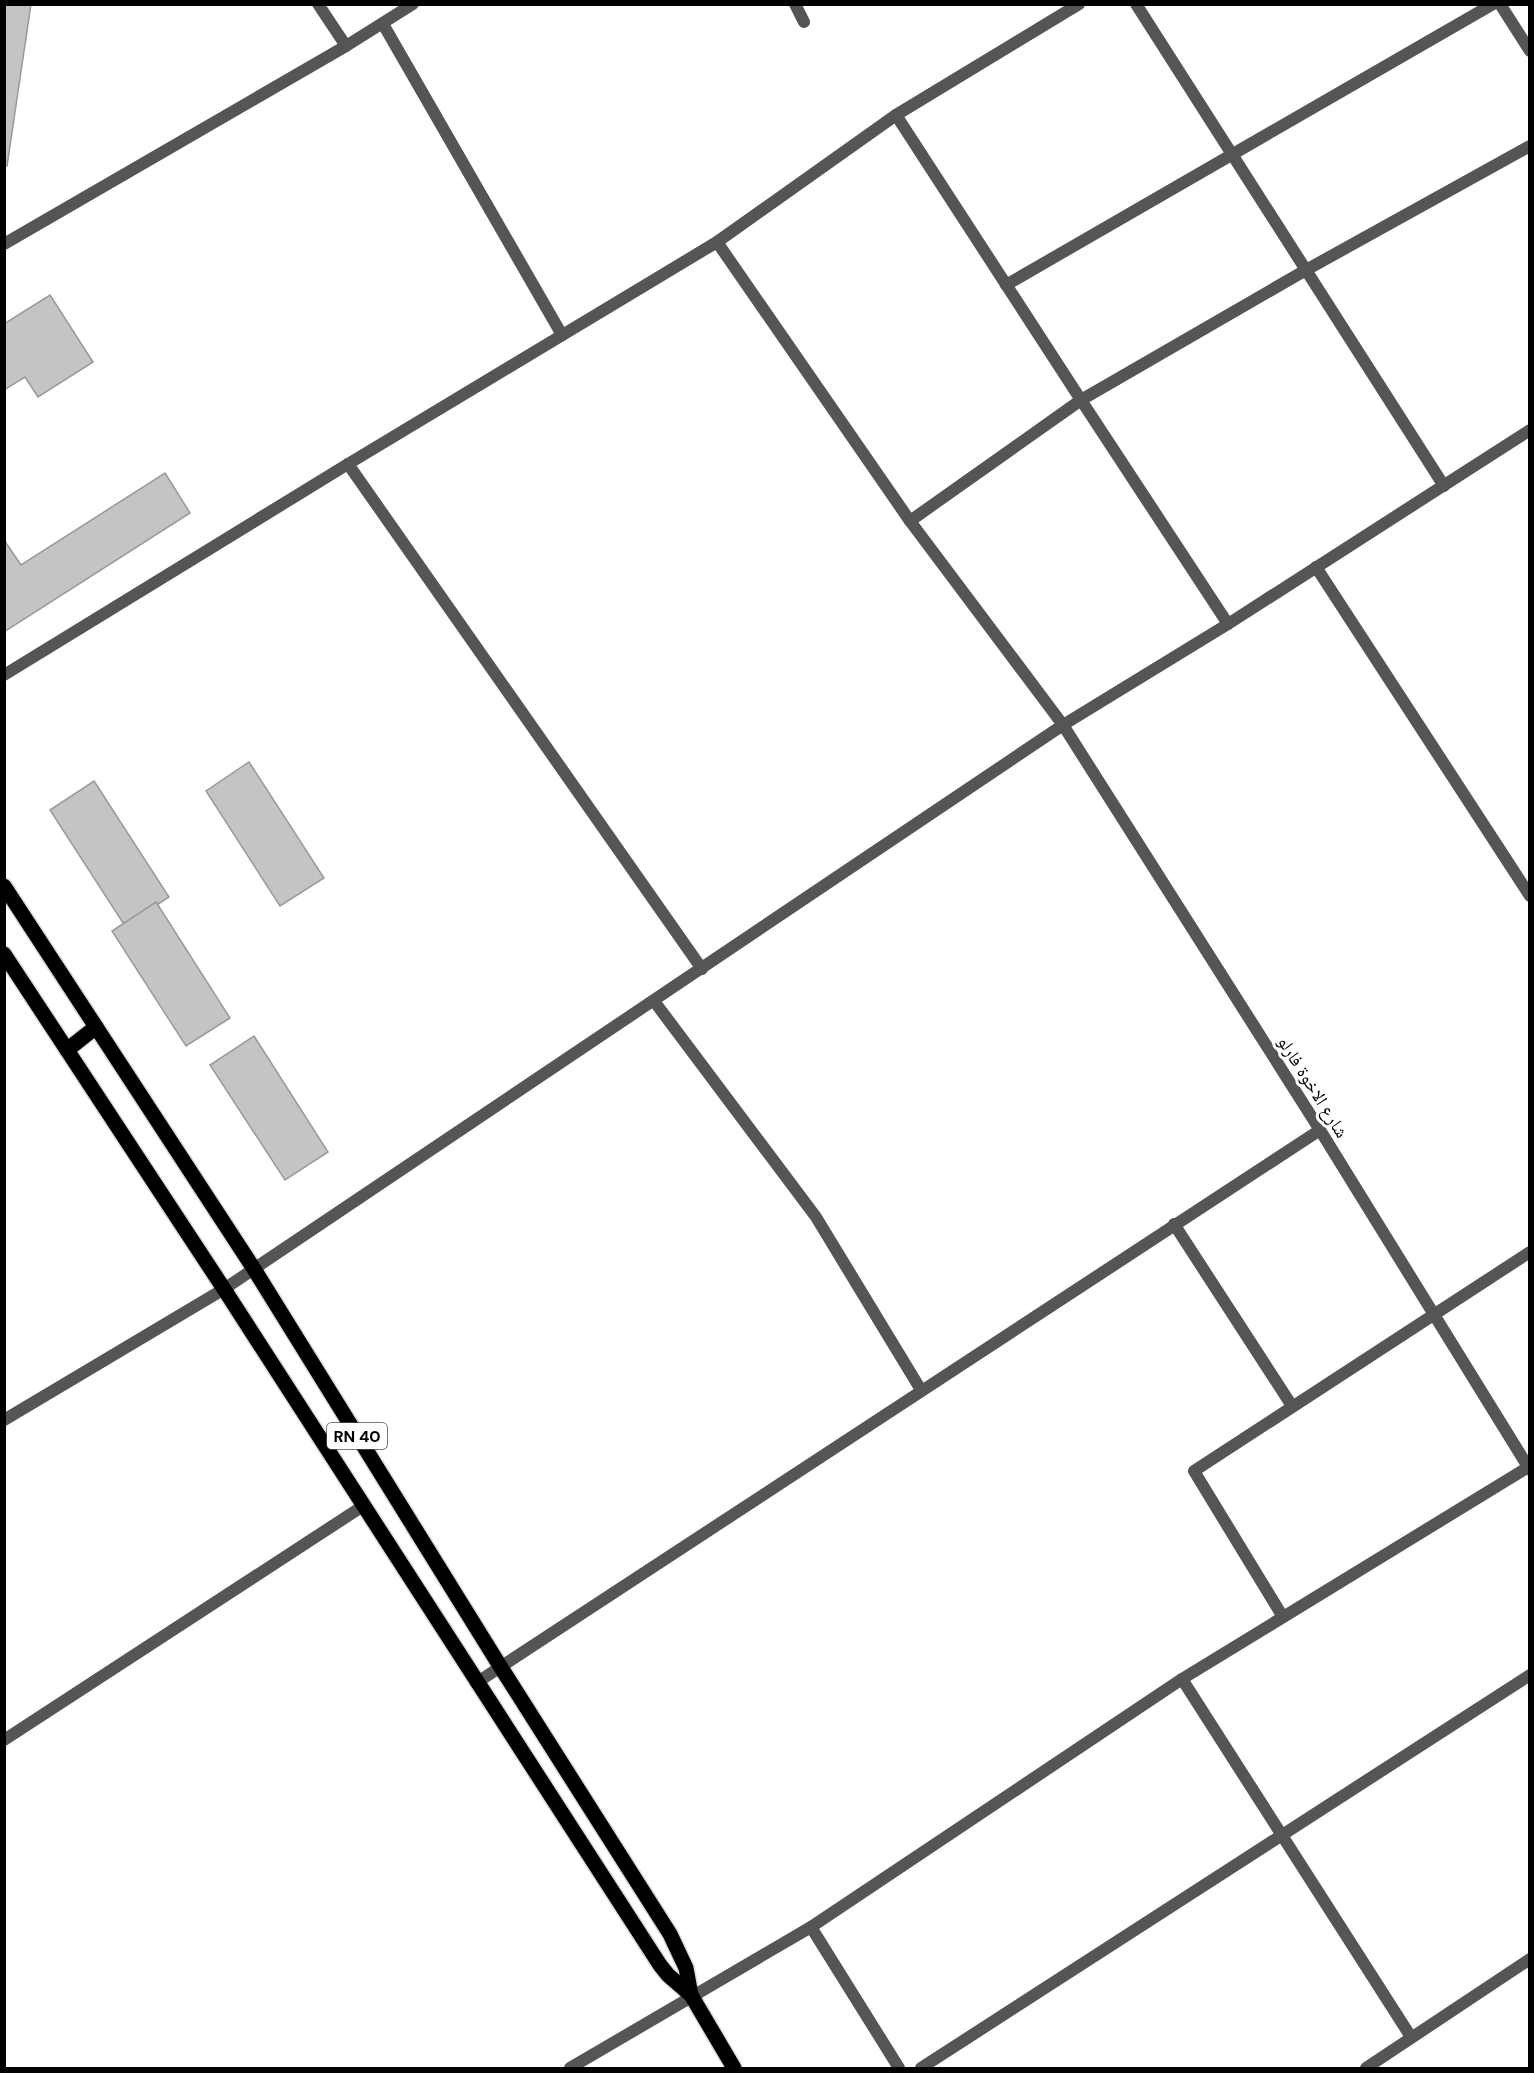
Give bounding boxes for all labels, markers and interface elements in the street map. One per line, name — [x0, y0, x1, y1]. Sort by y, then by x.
street label: شارع الاخوة فارلو — [1272, 1031, 1354, 1143]
road number: RN 40 — [327, 1423, 387, 1449]

